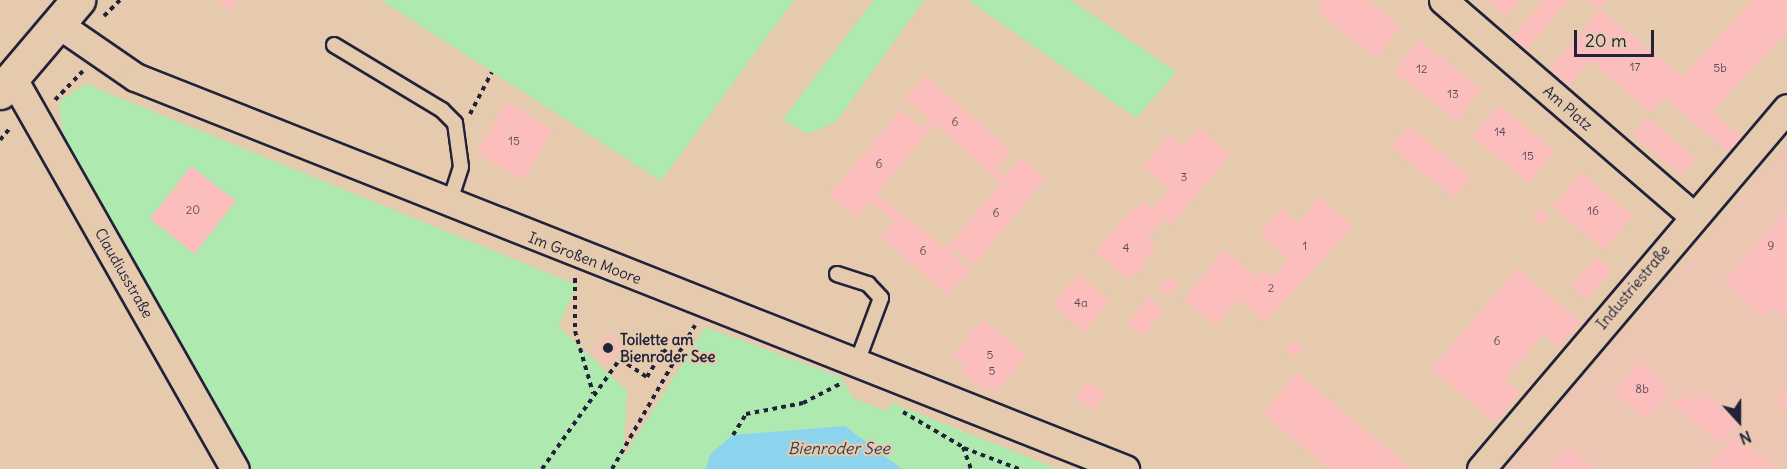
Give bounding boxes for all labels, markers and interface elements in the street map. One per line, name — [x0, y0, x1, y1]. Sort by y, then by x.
scale bar — [1577, 18, 1656, 56]
text: 20 m — [1585, 29, 1627, 52]
house number: 17 — [1630, 60, 1640, 74]
house number: 5b — [1713, 61, 1727, 75]
house number: 12 — [1416, 62, 1428, 76]
street label: Am Platz — [1540, 82, 1596, 134]
house number: 13 — [1447, 87, 1459, 101]
house number: 6 — [952, 115, 958, 129]
house number: 14 — [1494, 125, 1506, 139]
house number: 15 — [508, 134, 520, 148]
house number: 15 — [1522, 149, 1534, 163]
house number: 6 — [876, 157, 882, 171]
house number: 3 — [1181, 170, 1187, 184]
house number: 20 — [186, 203, 200, 217]
house number: 16 — [1587, 204, 1599, 218]
house number: 6 — [993, 206, 999, 220]
street label: Claudiusstraße — [91, 225, 157, 321]
street label: Im Großen Moore — [526, 228, 644, 288]
house number: 1 — [1303, 239, 1307, 253]
house number: 9 — [1768, 239, 1774, 253]
house number: 4 — [1123, 241, 1129, 255]
street label: Industriestraße — [1592, 241, 1674, 333]
house number: 6 — [920, 244, 926, 258]
house number: 2 — [1268, 281, 1274, 295]
house number: 4a — [1074, 296, 1088, 310]
place label: Toilette am Bienroder See — [620, 330, 715, 365]
house number: 6 — [1494, 334, 1500, 348]
marker: Toilette am Bienroder See — [601, 341, 615, 355]
house number: 5 — [987, 348, 993, 362]
house number: 5 — [989, 364, 995, 378]
house number: 8b — [1635, 382, 1649, 396]
north arrow — [1709, 391, 1769, 451]
text: N — [1737, 426, 1754, 449]
water label: Bienroder See — [788, 438, 890, 458]

